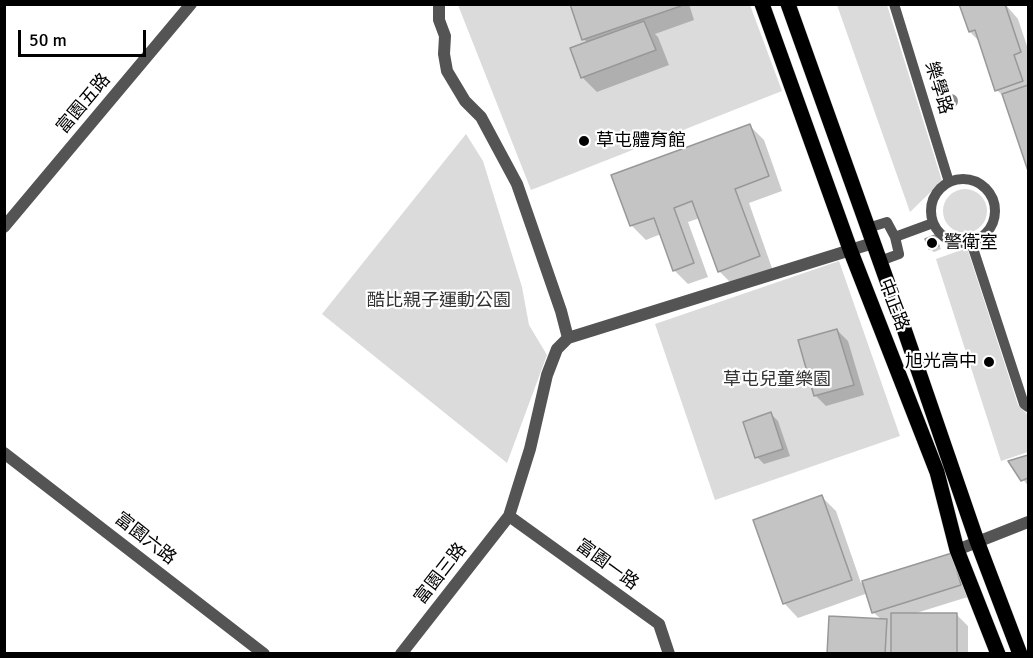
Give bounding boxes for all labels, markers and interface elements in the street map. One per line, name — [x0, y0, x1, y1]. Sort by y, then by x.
scale bar — [21, 18, 148, 56]
text: 50 m — [29, 29, 67, 51]
street label: 樂學路 — [920, 59, 956, 117]
street label: 富園五路 — [53, 69, 115, 139]
place label: 草屯體育館 — [596, 130, 686, 152]
marker: 草屯體育館 — [577, 134, 591, 148]
place label: 警衛室 — [944, 232, 998, 254]
marker: 警衛室 — [925, 236, 939, 250]
street label: 中正路 — [873, 276, 913, 334]
park label: 酷比親子運動公園 — [367, 290, 511, 312]
place label: 旭光高中 — [905, 351, 977, 373]
marker: 旭光高中 — [982, 355, 996, 369]
park label: 草屯兒童樂園 — [723, 369, 831, 391]
street label: 富園六路 — [110, 508, 180, 570]
street label: 富園一路 — [572, 535, 642, 595]
street label: 富園三路 — [410, 539, 472, 609]

